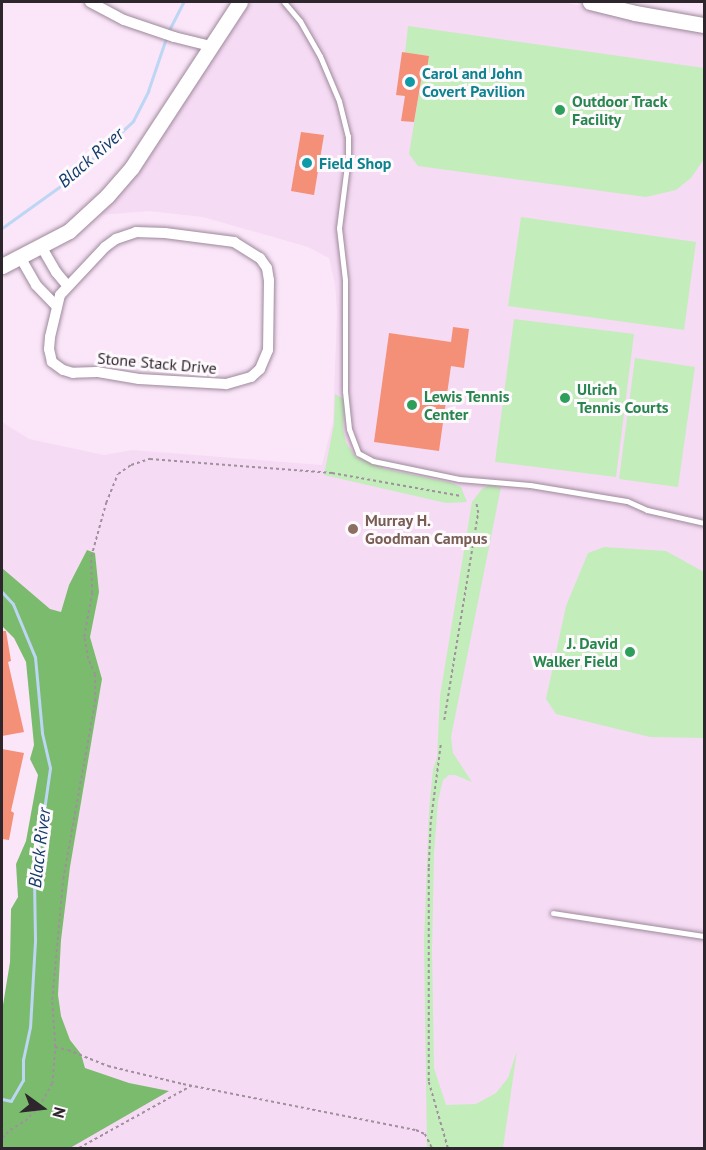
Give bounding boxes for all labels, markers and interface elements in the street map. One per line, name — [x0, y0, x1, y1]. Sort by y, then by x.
place label: Carol and John Covert Pavilion — [422, 63, 525, 101]
marker: Carol and John Covert Pavilion — [403, 75, 417, 89]
place label: Outdoor Track Facility — [572, 91, 668, 129]
marker: Outdoor Track Facility — [553, 103, 567, 117]
water label: Black River — [53, 123, 129, 193]
place label: Field Shop — [319, 153, 391, 173]
marker: Field Shop — [300, 156, 314, 170]
street label: Stone Stack Drive — [96, 348, 218, 378]
place label: Ulrich Tennis Courts — [577, 379, 669, 417]
place label: Lewis Tennis Center — [424, 386, 510, 424]
marker: Ulrich Tennis Courts — [558, 391, 572, 405]
marker: Lewis Tennis Center — [405, 398, 419, 412]
place label: Murray H. Goodman Campus — [365, 510, 488, 548]
marker: Murray H. Goodman Campus — [346, 522, 360, 536]
place label: J. David Walker Field — [533, 633, 618, 671]
marker: J. David Walker Field — [623, 645, 637, 659]
water label: Black River — [24, 807, 56, 889]
north arrow — [12, 1078, 72, 1138]
text: N — [48, 1105, 70, 1120]

